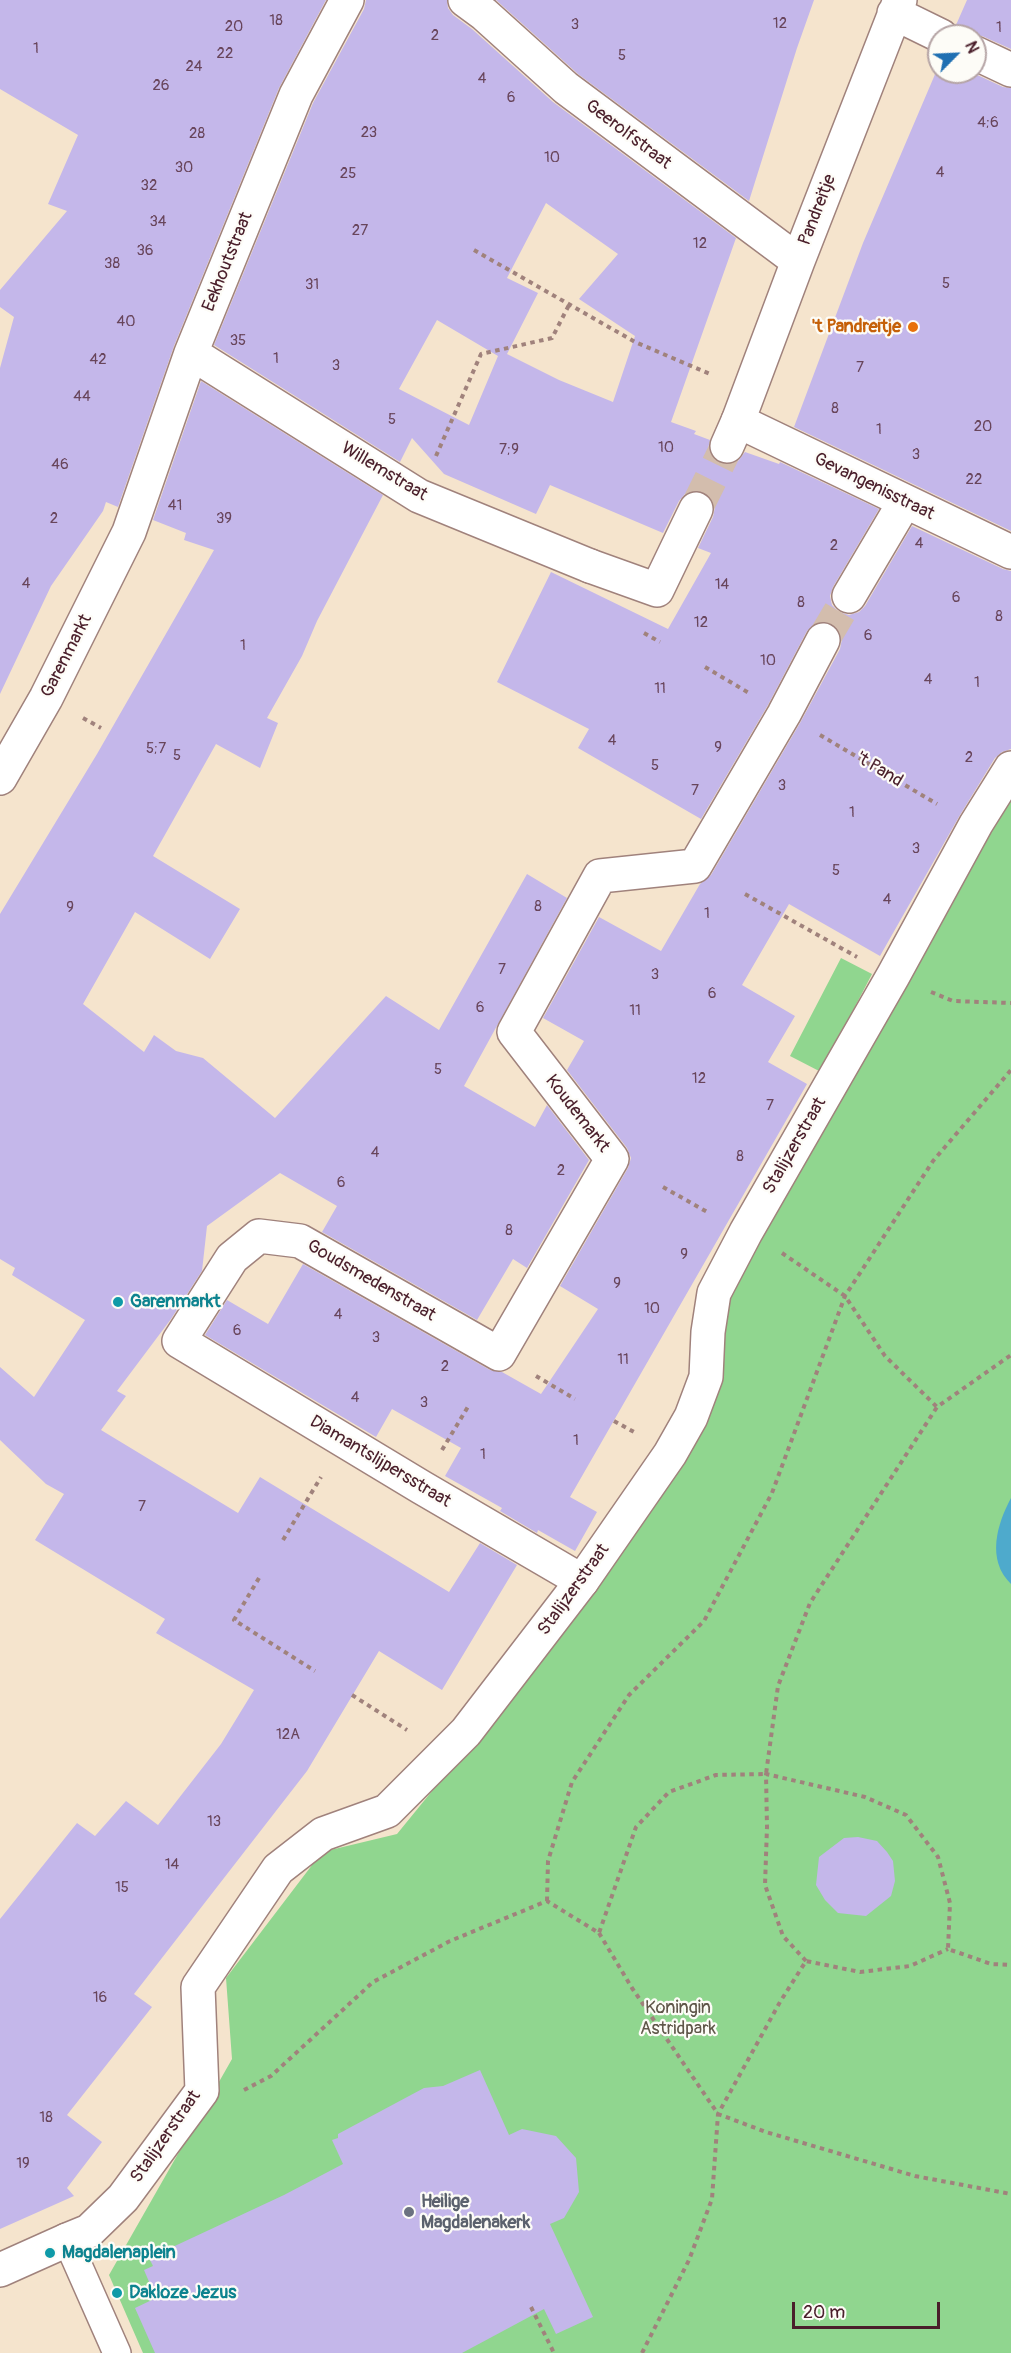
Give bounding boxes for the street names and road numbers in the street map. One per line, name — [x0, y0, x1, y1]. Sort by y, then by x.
street label: Geerolfstraat — [581, 96, 675, 174]
street label: Pandreitje — [795, 171, 841, 249]
street label: Eekhoutstraat — [198, 209, 258, 315]
street label: Willemstraat — [337, 438, 431, 506]
street label: Gevangenisstraat — [810, 449, 938, 525]
street label: Garenmarkt — [37, 611, 97, 701]
street label: 't Pand — [852, 748, 906, 792]
street label: Koudemarkt — [540, 1071, 614, 1157]
street label: Stalijzerstraat — [759, 1094, 831, 1198]
street label: Goudsmedenstraat — [303, 1235, 439, 1327]
street label: Diamantslijpersstraat — [305, 1411, 455, 1513]
street label: Stalijzerstraat — [534, 1540, 614, 1640]
street label: Stalijzerstraat — [126, 2087, 206, 2187]

